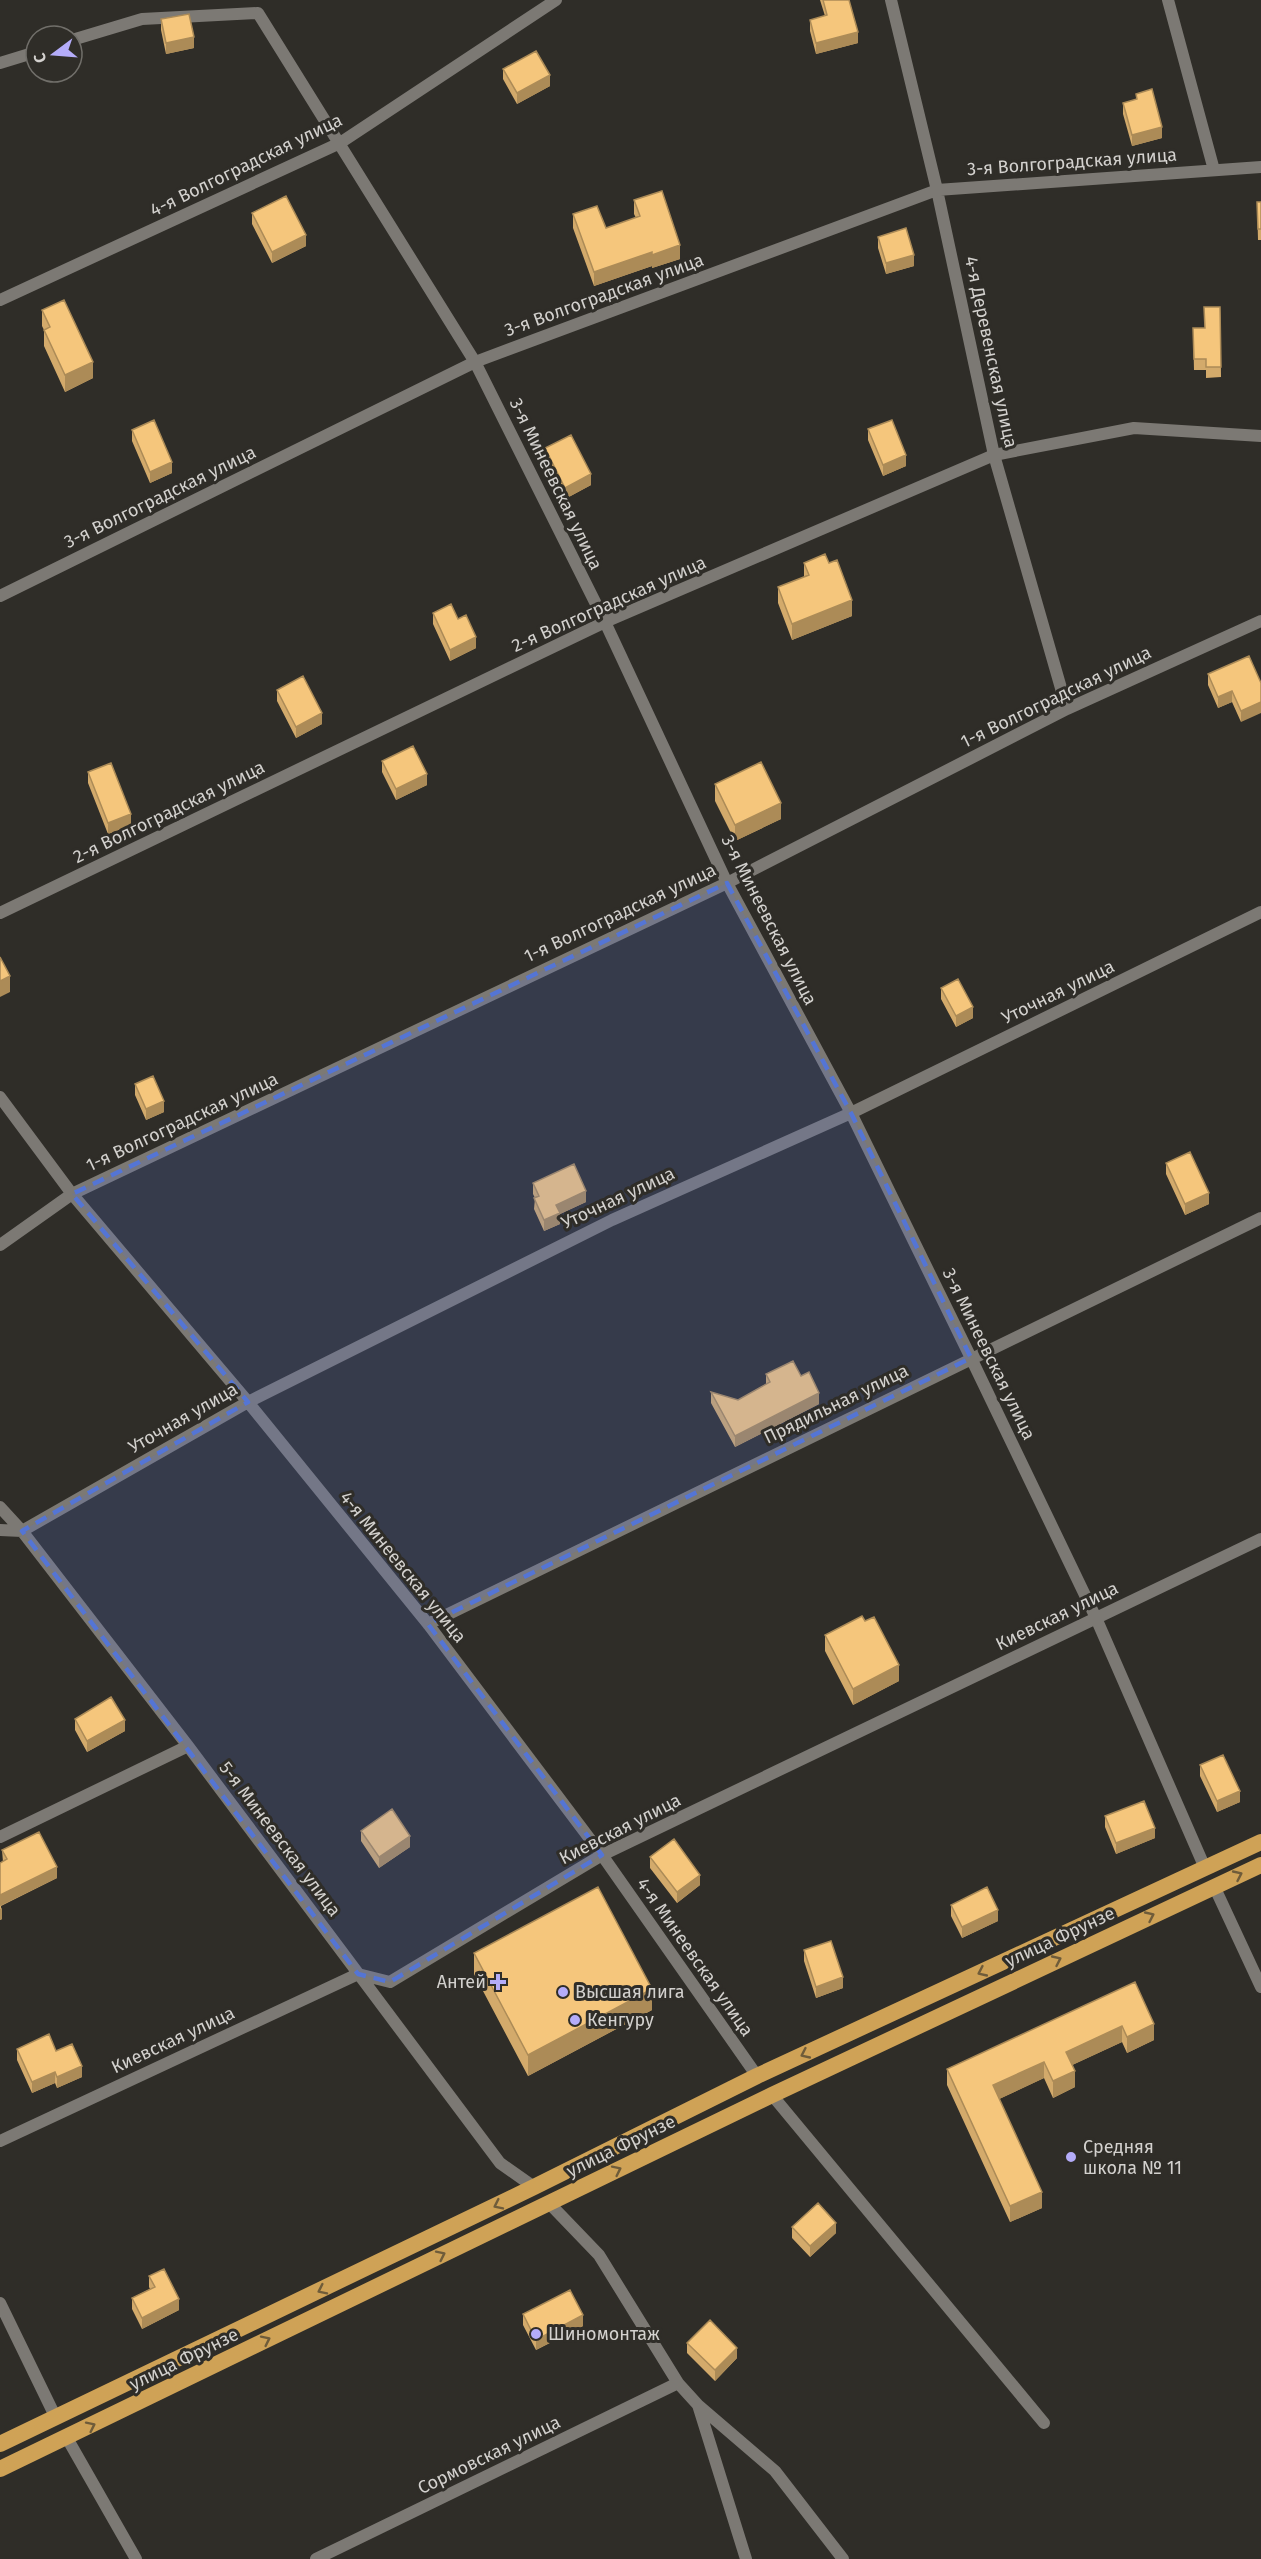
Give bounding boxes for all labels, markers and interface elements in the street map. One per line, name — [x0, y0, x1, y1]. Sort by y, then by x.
north arrow — [24, 24, 84, 84]
text: С — [29, 50, 50, 65]
street label: 4-я Волгоградская улица — [146, 109, 346, 221]
street label: 3-я Волгоградская улица — [966, 144, 1178, 180]
street label: 3-я Волгоградская улица — [501, 249, 707, 341]
street label: 4-я Деревенская улица — [960, 254, 1022, 450]
street label: 3-я Минеевская улица — [505, 395, 607, 573]
street label: 3-я Волгоградская улица — [61, 441, 259, 553]
street label: 2-я Волгоградская улица — [508, 551, 710, 657]
street label: 1-я Волгоградская улица — [957, 641, 1155, 753]
street label: 2-я Волгоградская улица — [70, 756, 268, 868]
street label: 3-я Минеевская улица — [716, 831, 822, 1009]
street label: 1-я Волгоградская улица — [521, 859, 719, 967]
street label: Уточная улица — [998, 955, 1118, 1029]
street label: 1-я Волгоградская улица — [83, 1068, 281, 1176]
street label: Уточная улица — [558, 1162, 678, 1234]
street label: 3-я Минеевская улица — [938, 1265, 1040, 1443]
street label: Прядильная улица — [760, 1359, 912, 1449]
street label: Уточная улица — [124, 1378, 242, 1458]
street label: 4-я Минеевская улица — [335, 1487, 471, 1647]
street label: Киевская улица — [992, 1577, 1122, 1655]
street label: 5-я Минеевская улица — [215, 1757, 345, 1921]
street label: Киевская улица — [555, 1789, 685, 1869]
one-way arrow — [1231, 1871, 1242, 1883]
street label: 4-я Минеевская улица — [632, 1873, 758, 2041]
street label: улица Фрунзе — [1002, 1902, 1118, 1972]
one-way arrow — [1143, 1912, 1154, 1924]
one-way arrow — [1050, 1956, 1061, 1968]
one-way arrow — [977, 1964, 988, 1976]
place label: Антей — [437, 1971, 486, 1993]
marker: Антей — [491, 1975, 505, 1989]
place label: Высшая лига — [575, 1981, 685, 2003]
marker: Высшая лига — [556, 1985, 570, 1999]
street label: Киевская улица — [108, 2002, 238, 2078]
place label: Кенгуру — [587, 2009, 654, 2031]
marker: Кенгуру — [568, 2013, 582, 2027]
one-way arrow — [800, 2046, 811, 2058]
street label: улица Фрунзе — [563, 2110, 679, 2182]
place label: Средняя школа № 11 — [1083, 2136, 1182, 2179]
marker: Средняя школа № 11 — [1064, 2150, 1078, 2164]
one-way arrow — [610, 2165, 621, 2177]
one-way arrow — [493, 2197, 504, 2209]
one-way arrow — [435, 2251, 446, 2262]
one-way arrow — [318, 2282, 329, 2294]
street label: улица Фрунзе — [126, 2323, 242, 2395]
place label: Шиномонтаж — [548, 2323, 660, 2345]
marker: Шиномонтаж — [529, 2327, 543, 2341]
one-way arrow — [260, 2336, 271, 2348]
street label: Сормовская улица — [414, 2411, 564, 2499]
one-way arrow — [84, 2422, 95, 2433]

